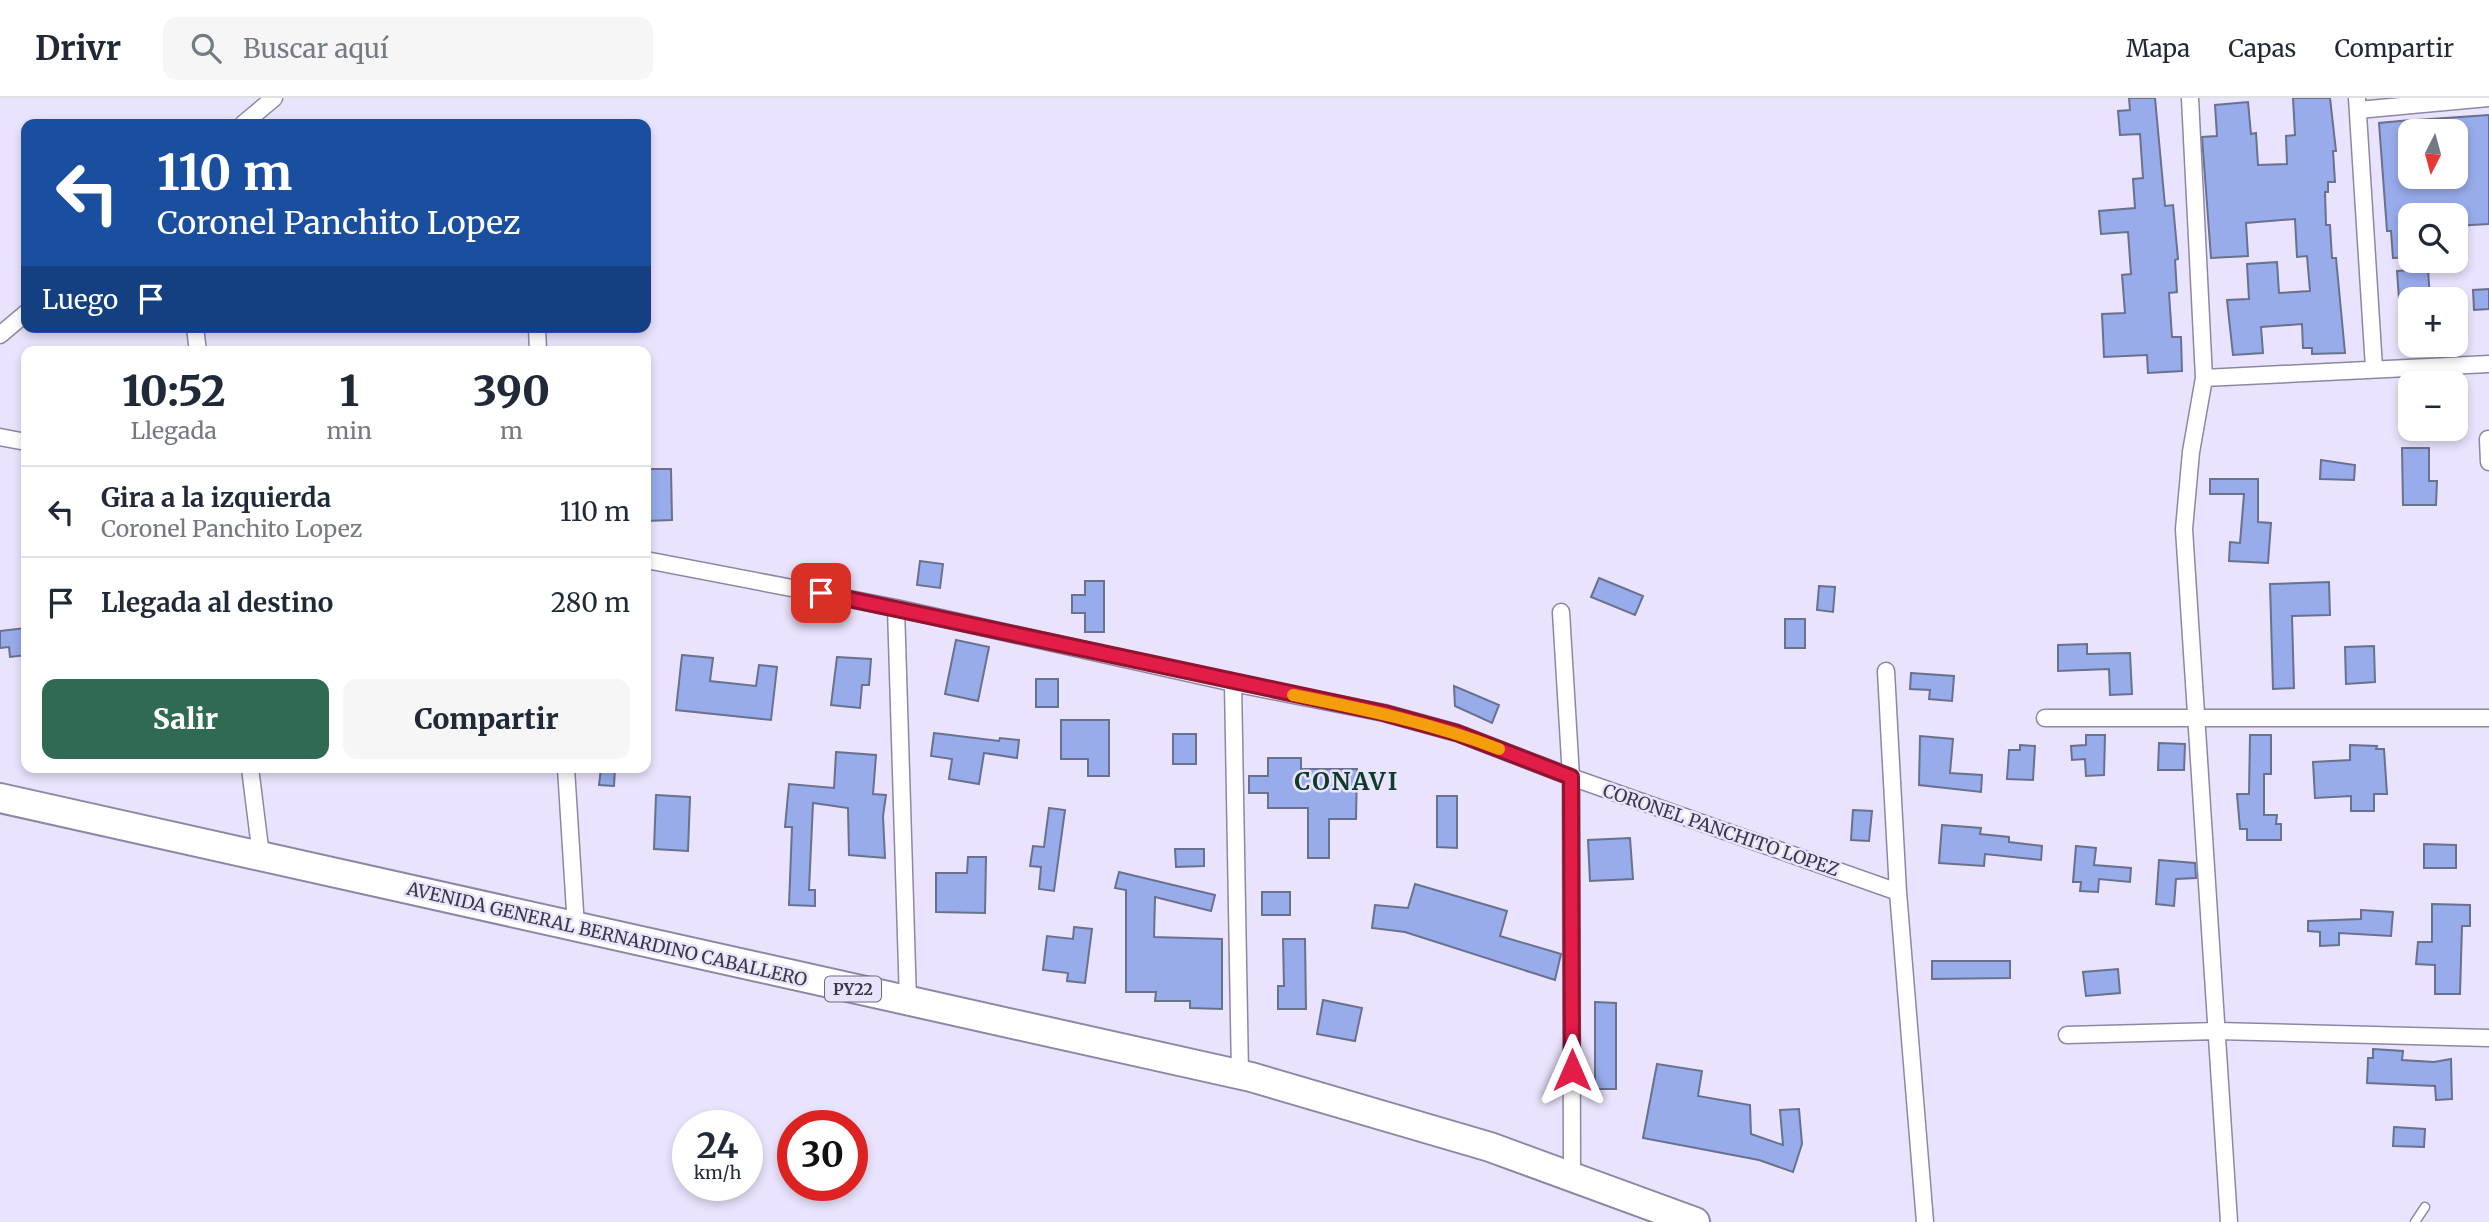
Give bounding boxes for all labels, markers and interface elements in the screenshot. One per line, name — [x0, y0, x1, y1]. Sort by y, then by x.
search box — [163, 17, 653, 80]
text: Drivr — [35, 28, 121, 69]
icon: search — [187, 29, 225, 67]
text: Buscar aquí — [243, 32, 388, 65]
text: Mapa — [2126, 33, 2190, 64]
text: Capas — [2228, 33, 2296, 64]
text: Compartir — [2334, 33, 2454, 64]
north arrow — [2398, 119, 2468, 189]
map controls — [2398, 119, 2468, 441]
text: 110 m — [157, 142, 292, 203]
icon: left — [42, 147, 133, 238]
text: Coronel Panchito Lopez — [157, 203, 520, 243]
button: search — [2398, 203, 2468, 273]
icon: arrive — [132, 280, 170, 318]
text: Luego — [42, 283, 118, 316]
button: + — [2398, 287, 2468, 357]
text: 10:52 — [122, 365, 226, 417]
text: 1 — [340, 365, 359, 417]
text: 390 — [473, 365, 550, 417]
button: − — [2398, 371, 2468, 441]
text: Llegada — [131, 416, 217, 445]
text: min — [327, 416, 372, 445]
text: m — [500, 416, 523, 445]
text: Gira a la izquierda — [101, 481, 331, 514]
icon: left — [42, 493, 80, 531]
text: 110 m — [560, 495, 630, 528]
text: Coronel Panchito Lopez — [101, 514, 362, 543]
pin — [791, 563, 851, 623]
icon: arrive — [802, 574, 840, 612]
icon: arrive — [42, 584, 80, 622]
text: Llegada al destino — [101, 586, 333, 619]
text: 280 m — [551, 586, 630, 619]
button: Salir — [42, 679, 329, 759]
button: Compartir — [343, 679, 630, 759]
district label: CONAVI — [1295, 766, 1399, 797]
street label: CORONEL PANCHITO LOPEZ — [1600, 779, 1842, 881]
street label: AVENIDA GENERAL BERNARDINO CABALLERO — [404, 876, 809, 991]
road number: PY22 — [825, 976, 881, 1002]
position arrow — [1535, 1033, 1609, 1107]
speed limit sign: 30 — [777, 1110, 868, 1201]
text: 24 — [696, 1124, 739, 1168]
text: km/h — [694, 1161, 741, 1184]

